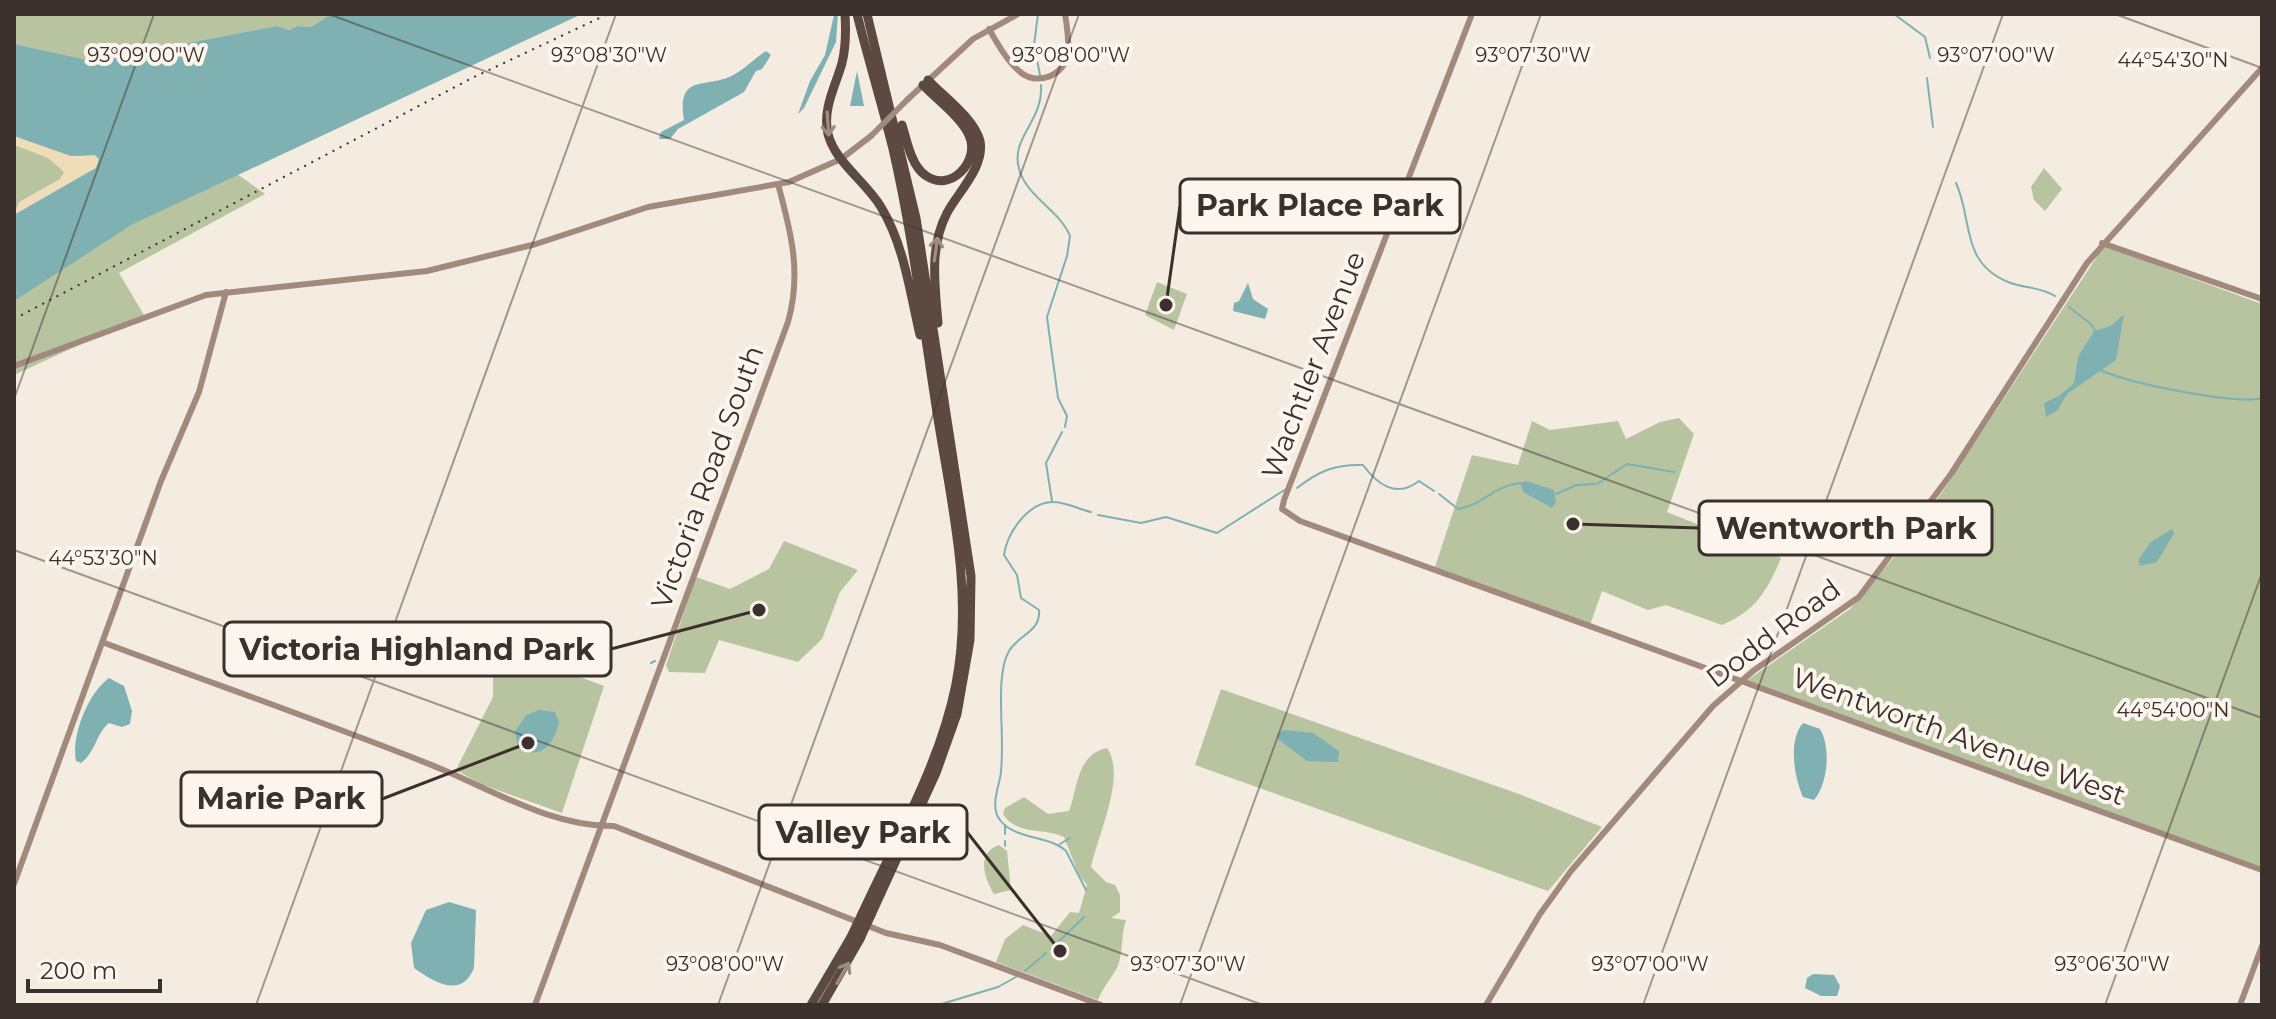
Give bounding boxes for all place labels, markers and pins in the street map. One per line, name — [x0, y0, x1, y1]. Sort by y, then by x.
callout: Park Place Park — [1180, 179, 1460, 233]
callout: Wentworth Park — [1699, 501, 1992, 555]
callout: Victoria Highland Park — [224, 622, 611, 676]
callout: Marie Park — [181, 772, 382, 826]
callout: Valley Park — [759, 805, 967, 859]

